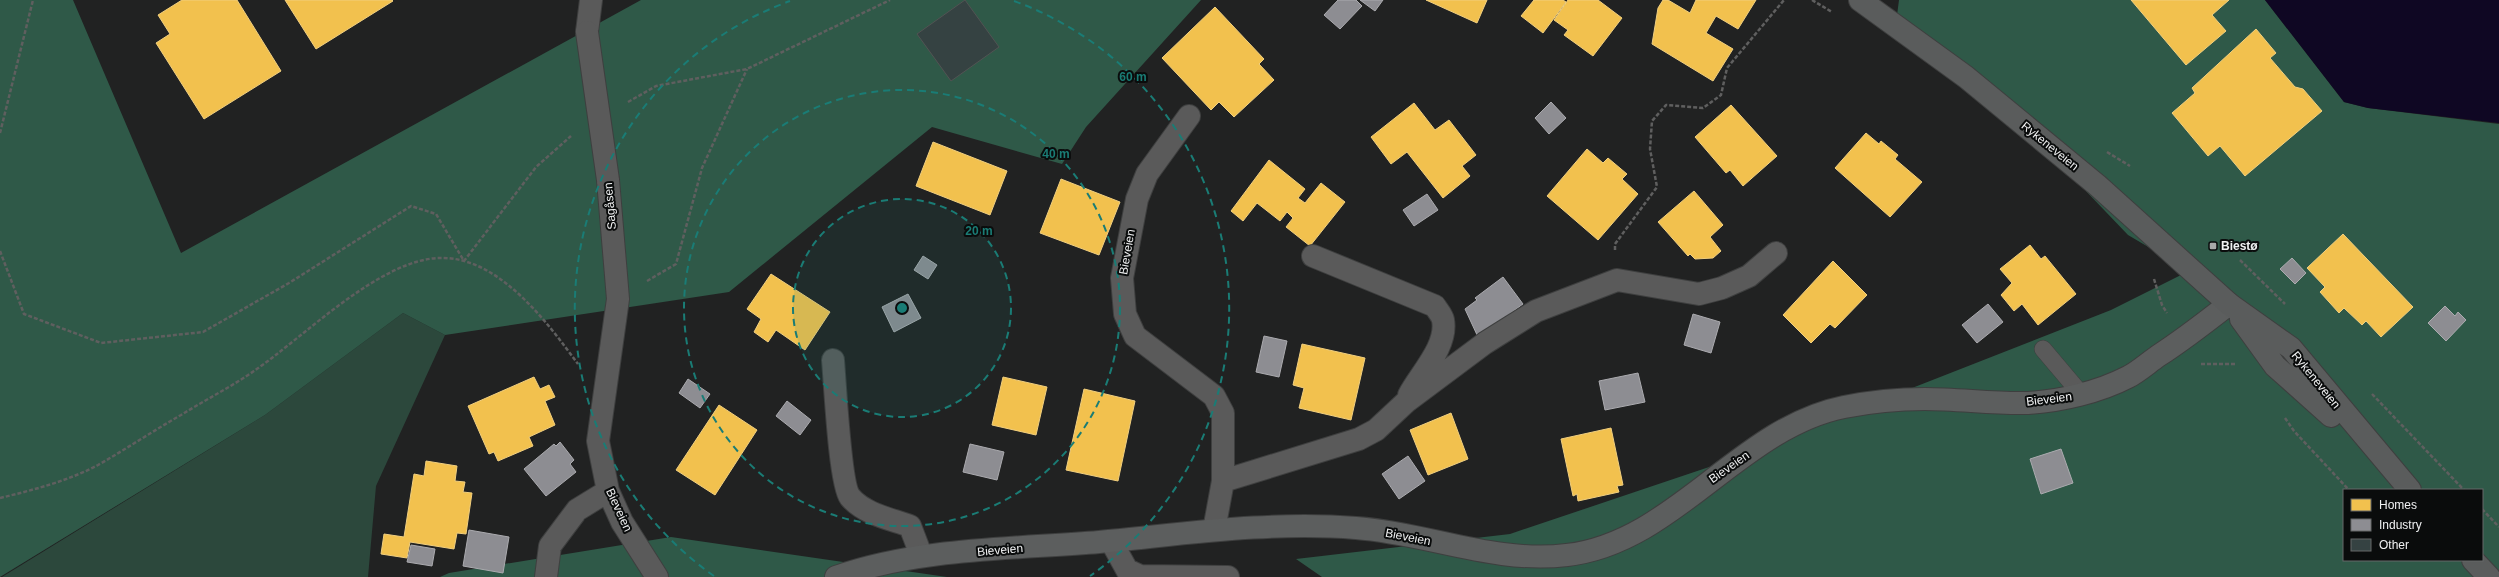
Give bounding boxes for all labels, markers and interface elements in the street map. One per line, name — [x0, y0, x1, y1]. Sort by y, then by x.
text: 60 m — [1119, 70, 1147, 84]
street label: Rykeneveien — [2019, 119, 2081, 173]
text: 40 m — [1042, 147, 1070, 161]
street label: Sagåsen — [601, 182, 619, 230]
text: 20 m — [965, 224, 993, 238]
street label: Bieveien — [1116, 228, 1138, 276]
place label: Biestø — [2221, 239, 2258, 253]
marker: Biestø — [2208, 241, 2218, 251]
centre of rings — [895, 301, 909, 315]
street label: Rykeneveien — [2289, 349, 2343, 411]
street label: Bieveien — [2025, 389, 2073, 409]
street label: Bieveien — [1706, 448, 1752, 486]
street label: Bieveien — [603, 486, 635, 534]
legend — [2343, 489, 2483, 561]
text: Homes — [2379, 498, 2417, 512]
text: Industry — [2379, 518, 2422, 532]
street label: Bieveien — [1384, 526, 1432, 548]
text: Other — [2379, 538, 2409, 552]
street label: Bieveien — [976, 541, 1024, 559]

